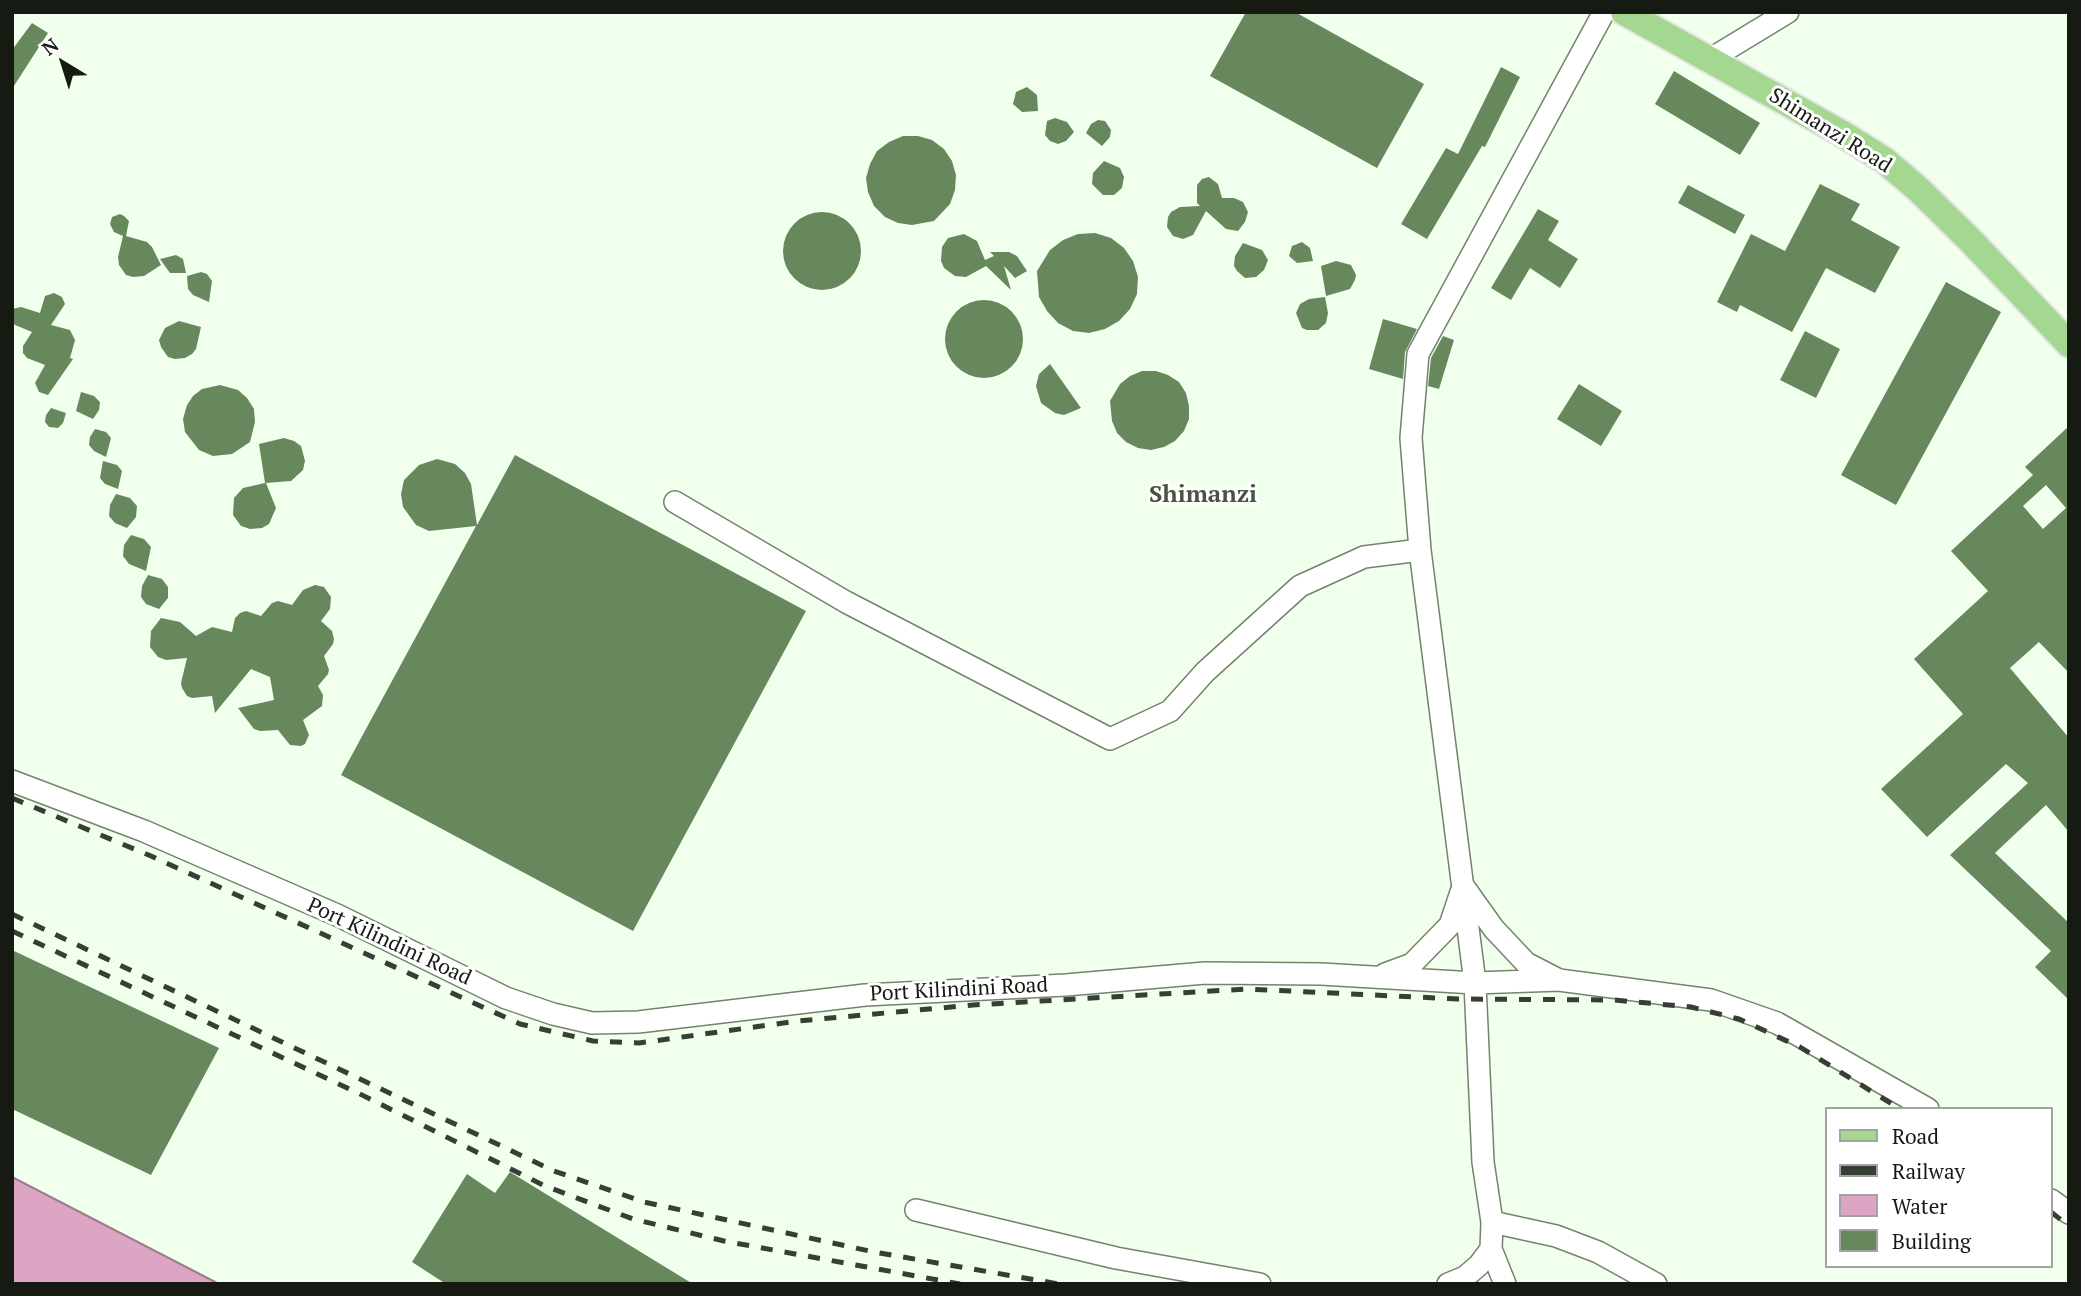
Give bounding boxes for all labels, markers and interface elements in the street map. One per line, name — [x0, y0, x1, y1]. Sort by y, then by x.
north arrow — [28, 28, 98, 98]
text: N — [36, 32, 63, 60]
street label: Shimanzi Road — [1764, 83, 1896, 179]
district label: Shimanzi — [1149, 481, 1257, 509]
street label: Port Kilindini Road — [303, 893, 475, 991]
street label: Port Kilindini Road — [869, 973, 1049, 1007]
legend — [1826, 1107, 2053, 1268]
text: Road — [1892, 1122, 1939, 1150]
text: Railway — [1892, 1157, 1965, 1185]
text: Water — [1892, 1192, 1947, 1220]
text: Building — [1892, 1227, 1971, 1255]

